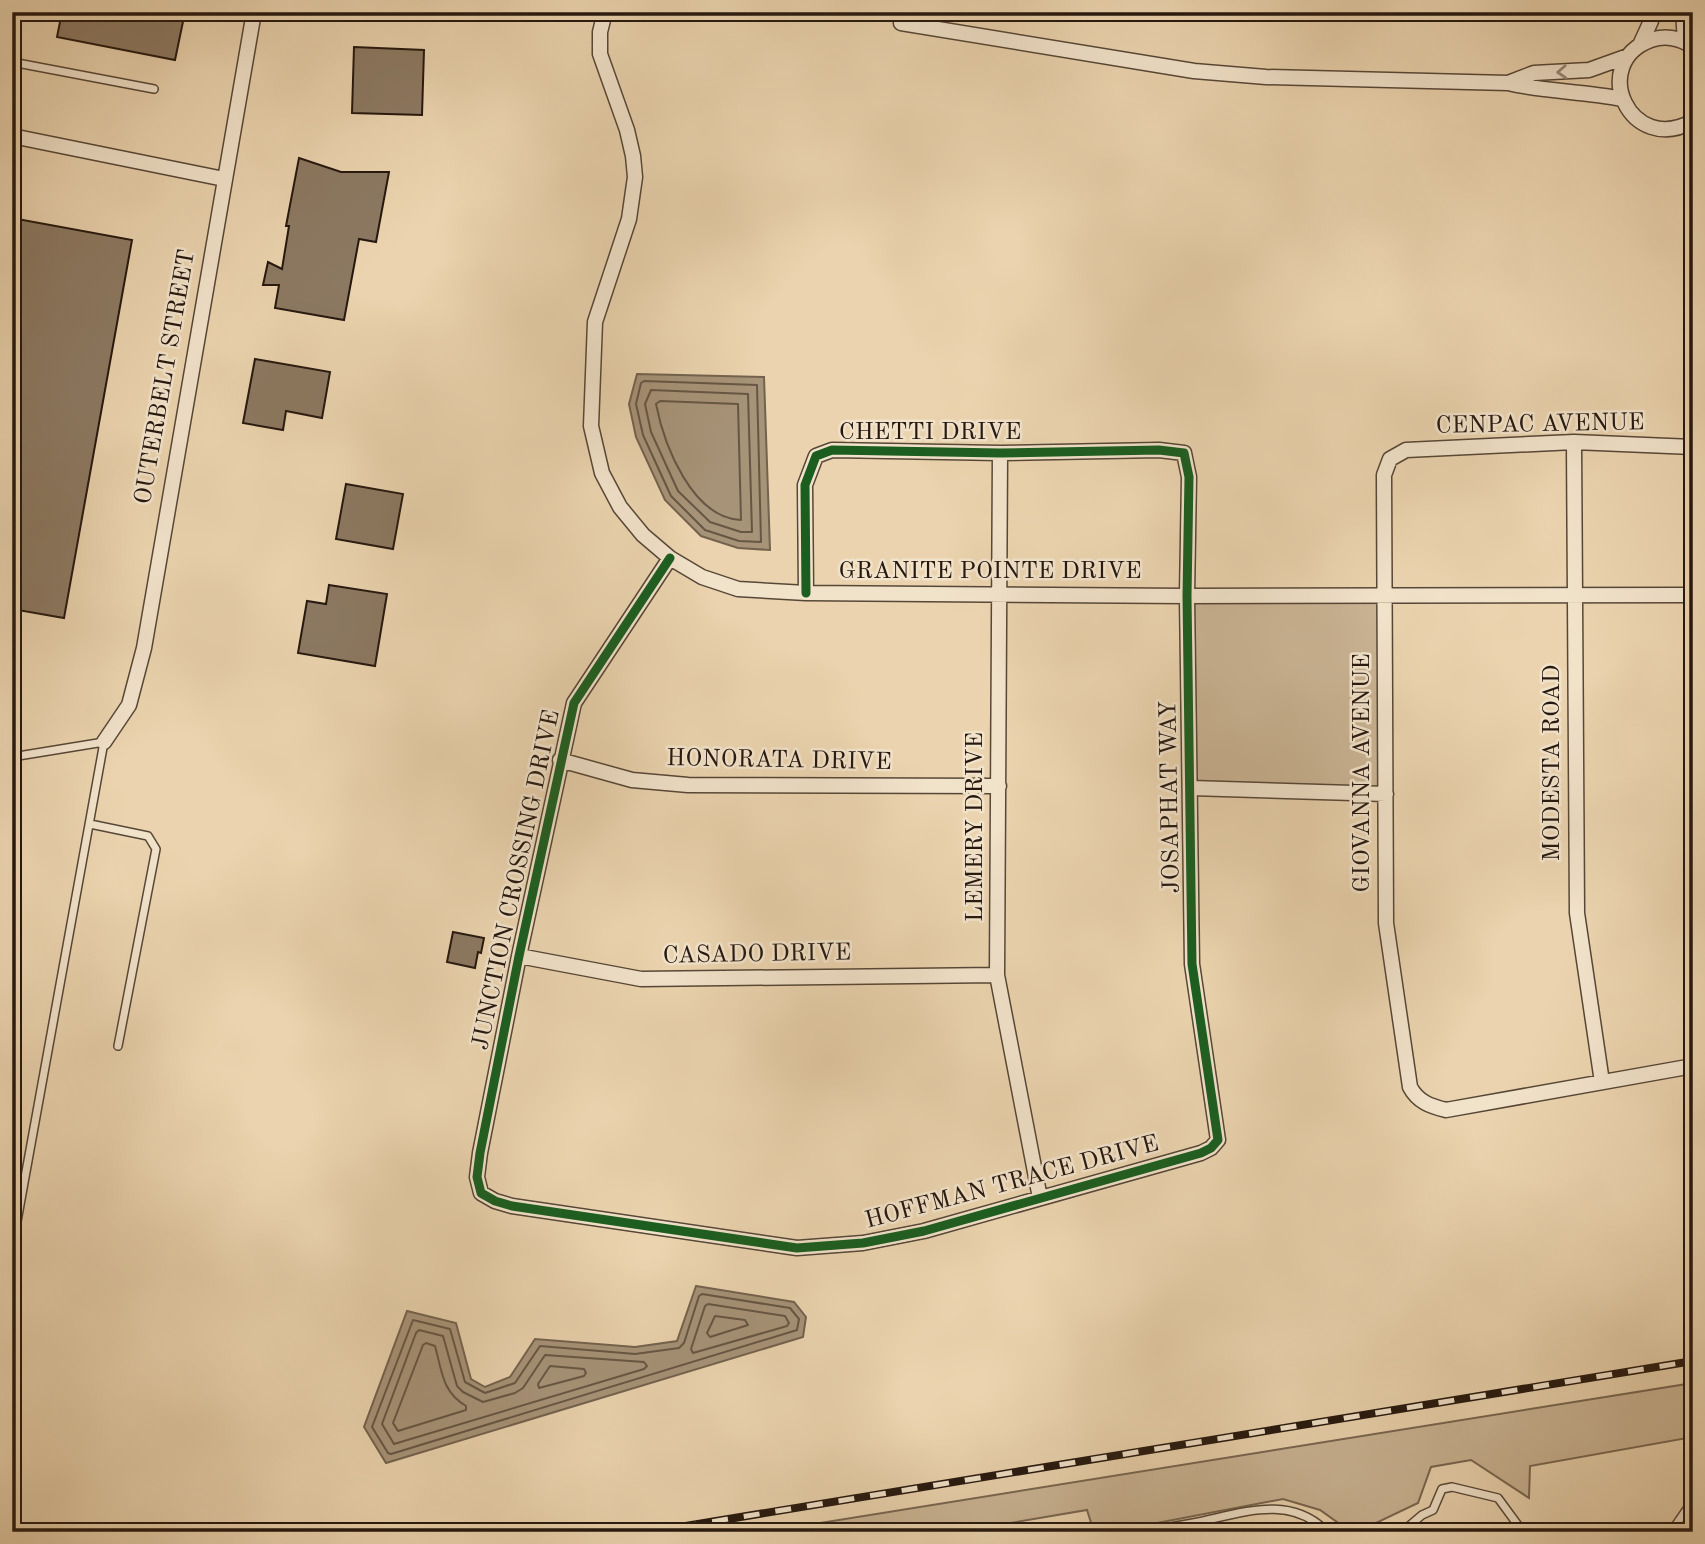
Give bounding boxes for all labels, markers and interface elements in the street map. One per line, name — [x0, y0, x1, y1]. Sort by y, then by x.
one-way arrow — [1557, 64, 1568, 79]
street label: OUTERBELT STREET — [132, 248, 200, 506]
street label: CENPAC AVENUE — [1435, 411, 1645, 439]
street label: CHETTI DRIVE — [839, 421, 1021, 445]
street label: GRANITE POINTE DRIVE — [838, 560, 1142, 584]
street label: GIOVANNA AVENUE — [1351, 653, 1375, 893]
street label: MODESTA ROAD — [1541, 665, 1565, 861]
street label: JOSAPHAT WAY — [1157, 700, 1185, 894]
street label: JUNCTION CROSSING DRIVE — [469, 708, 565, 1052]
street label: LEMERY DRIVE — [964, 732, 988, 922]
street label: HONORATA DRIVE — [666, 747, 892, 775]
street label: CASADO DRIVE — [663, 941, 851, 969]
street label: HOFFMAN TRACE DRIVE — [862, 1132, 1162, 1234]

